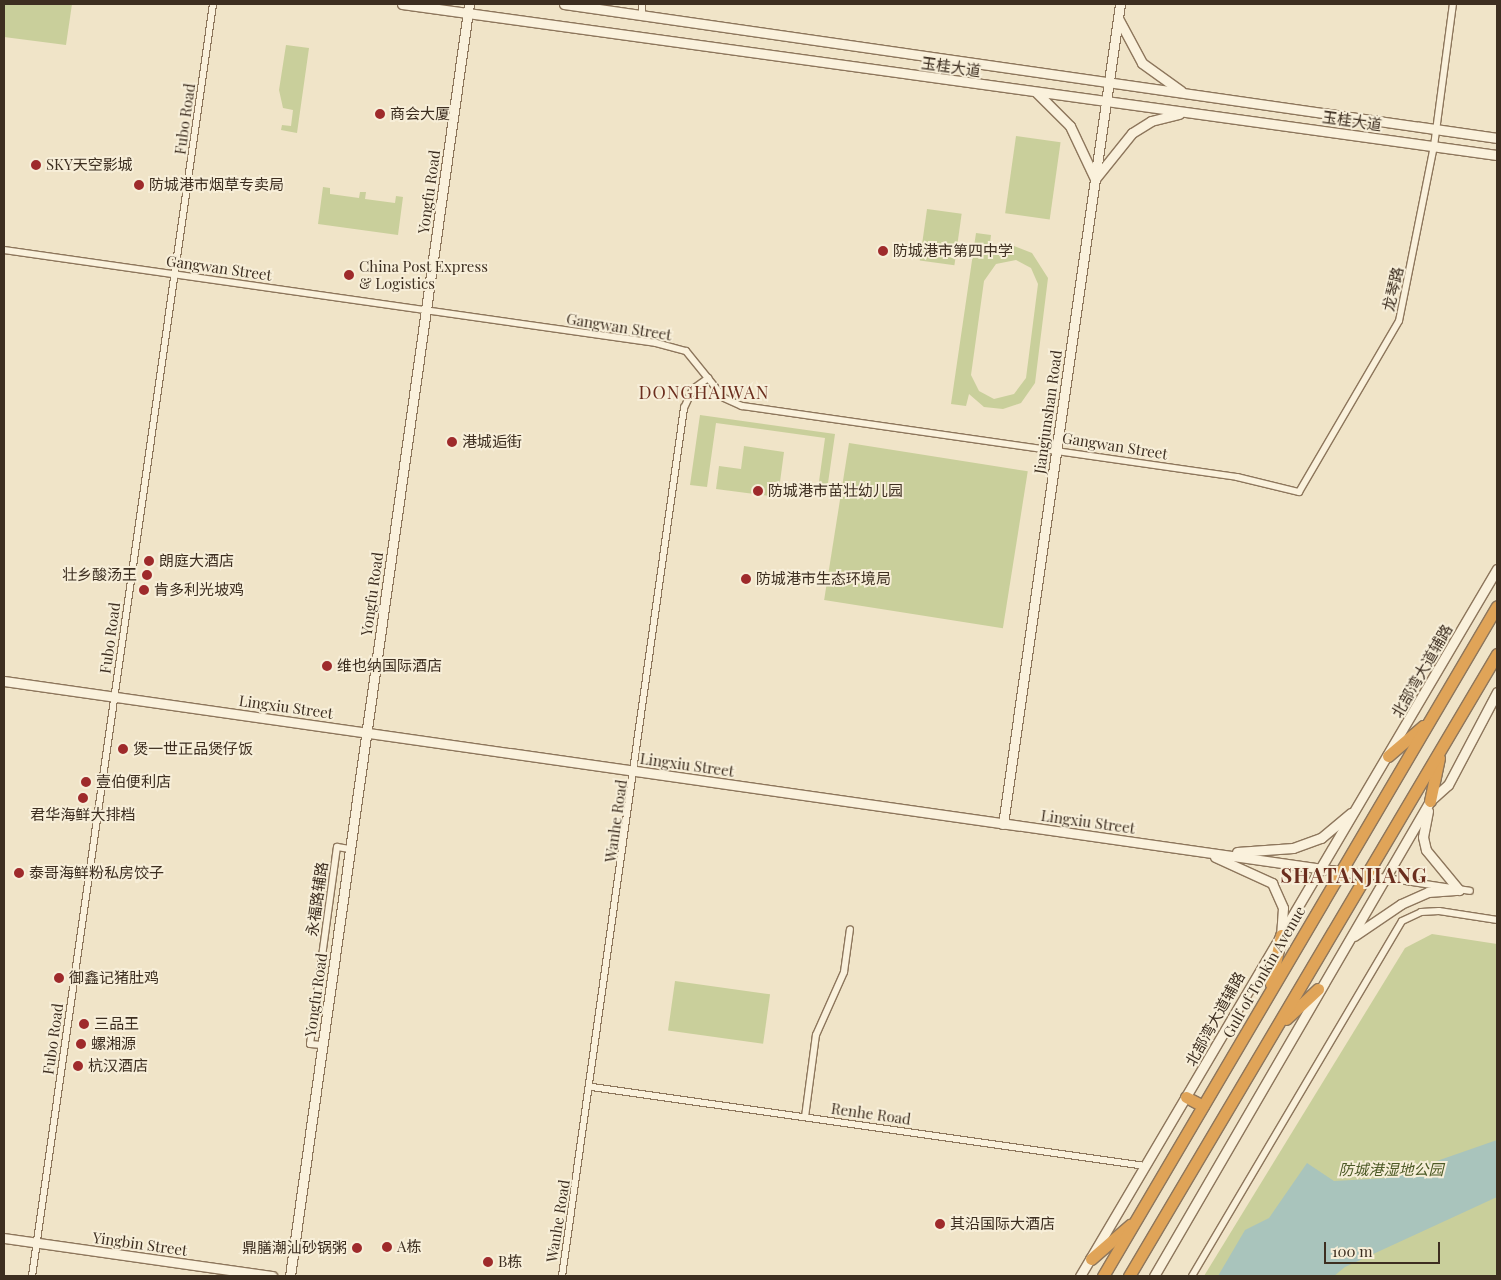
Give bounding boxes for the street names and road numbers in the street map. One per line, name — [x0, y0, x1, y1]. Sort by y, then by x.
street label: 玉桂大道 — [920, 54, 982, 80]
street label: Fubo Road — [171, 82, 199, 156]
street label: 玉桂大道 — [1321, 108, 1383, 134]
street label: Yongfu Road — [414, 149, 444, 235]
street label: Gangwan Street — [165, 252, 273, 284]
street label: 龙琴路 — [1379, 265, 1407, 313]
street label: Gangwan Street — [565, 310, 673, 344]
street label: Jiangjunshan Road — [1030, 349, 1066, 475]
street label: Gangwan Street — [1061, 429, 1169, 463]
street label: Yongfu Road — [357, 551, 387, 637]
street label: Fubo Road — [96, 601, 124, 675]
street label: 北部湾大道辅路 — [1388, 621, 1456, 721]
street label: Lingxiu Street — [238, 691, 334, 723]
street label: Lingxiu Street — [639, 749, 735, 781]
street label: Wanhe Road — [601, 778, 631, 864]
street label: Lingxiu Street — [1040, 806, 1136, 838]
street label: 永福路辅路 — [303, 861, 331, 937]
street label: Gulf of Tonkin Avenue — [1219, 903, 1309, 1041]
street label: Yongfu Road — [301, 952, 331, 1038]
street label: 北部湾大道辅路 — [1182, 969, 1248, 1069]
street label: Fubo Road — [39, 1002, 67, 1076]
street label: Renhe Road — [830, 1099, 912, 1129]
street label: Wanhe Road — [543, 1178, 573, 1264]
street label: Yingbin Street — [92, 1228, 188, 1260]

